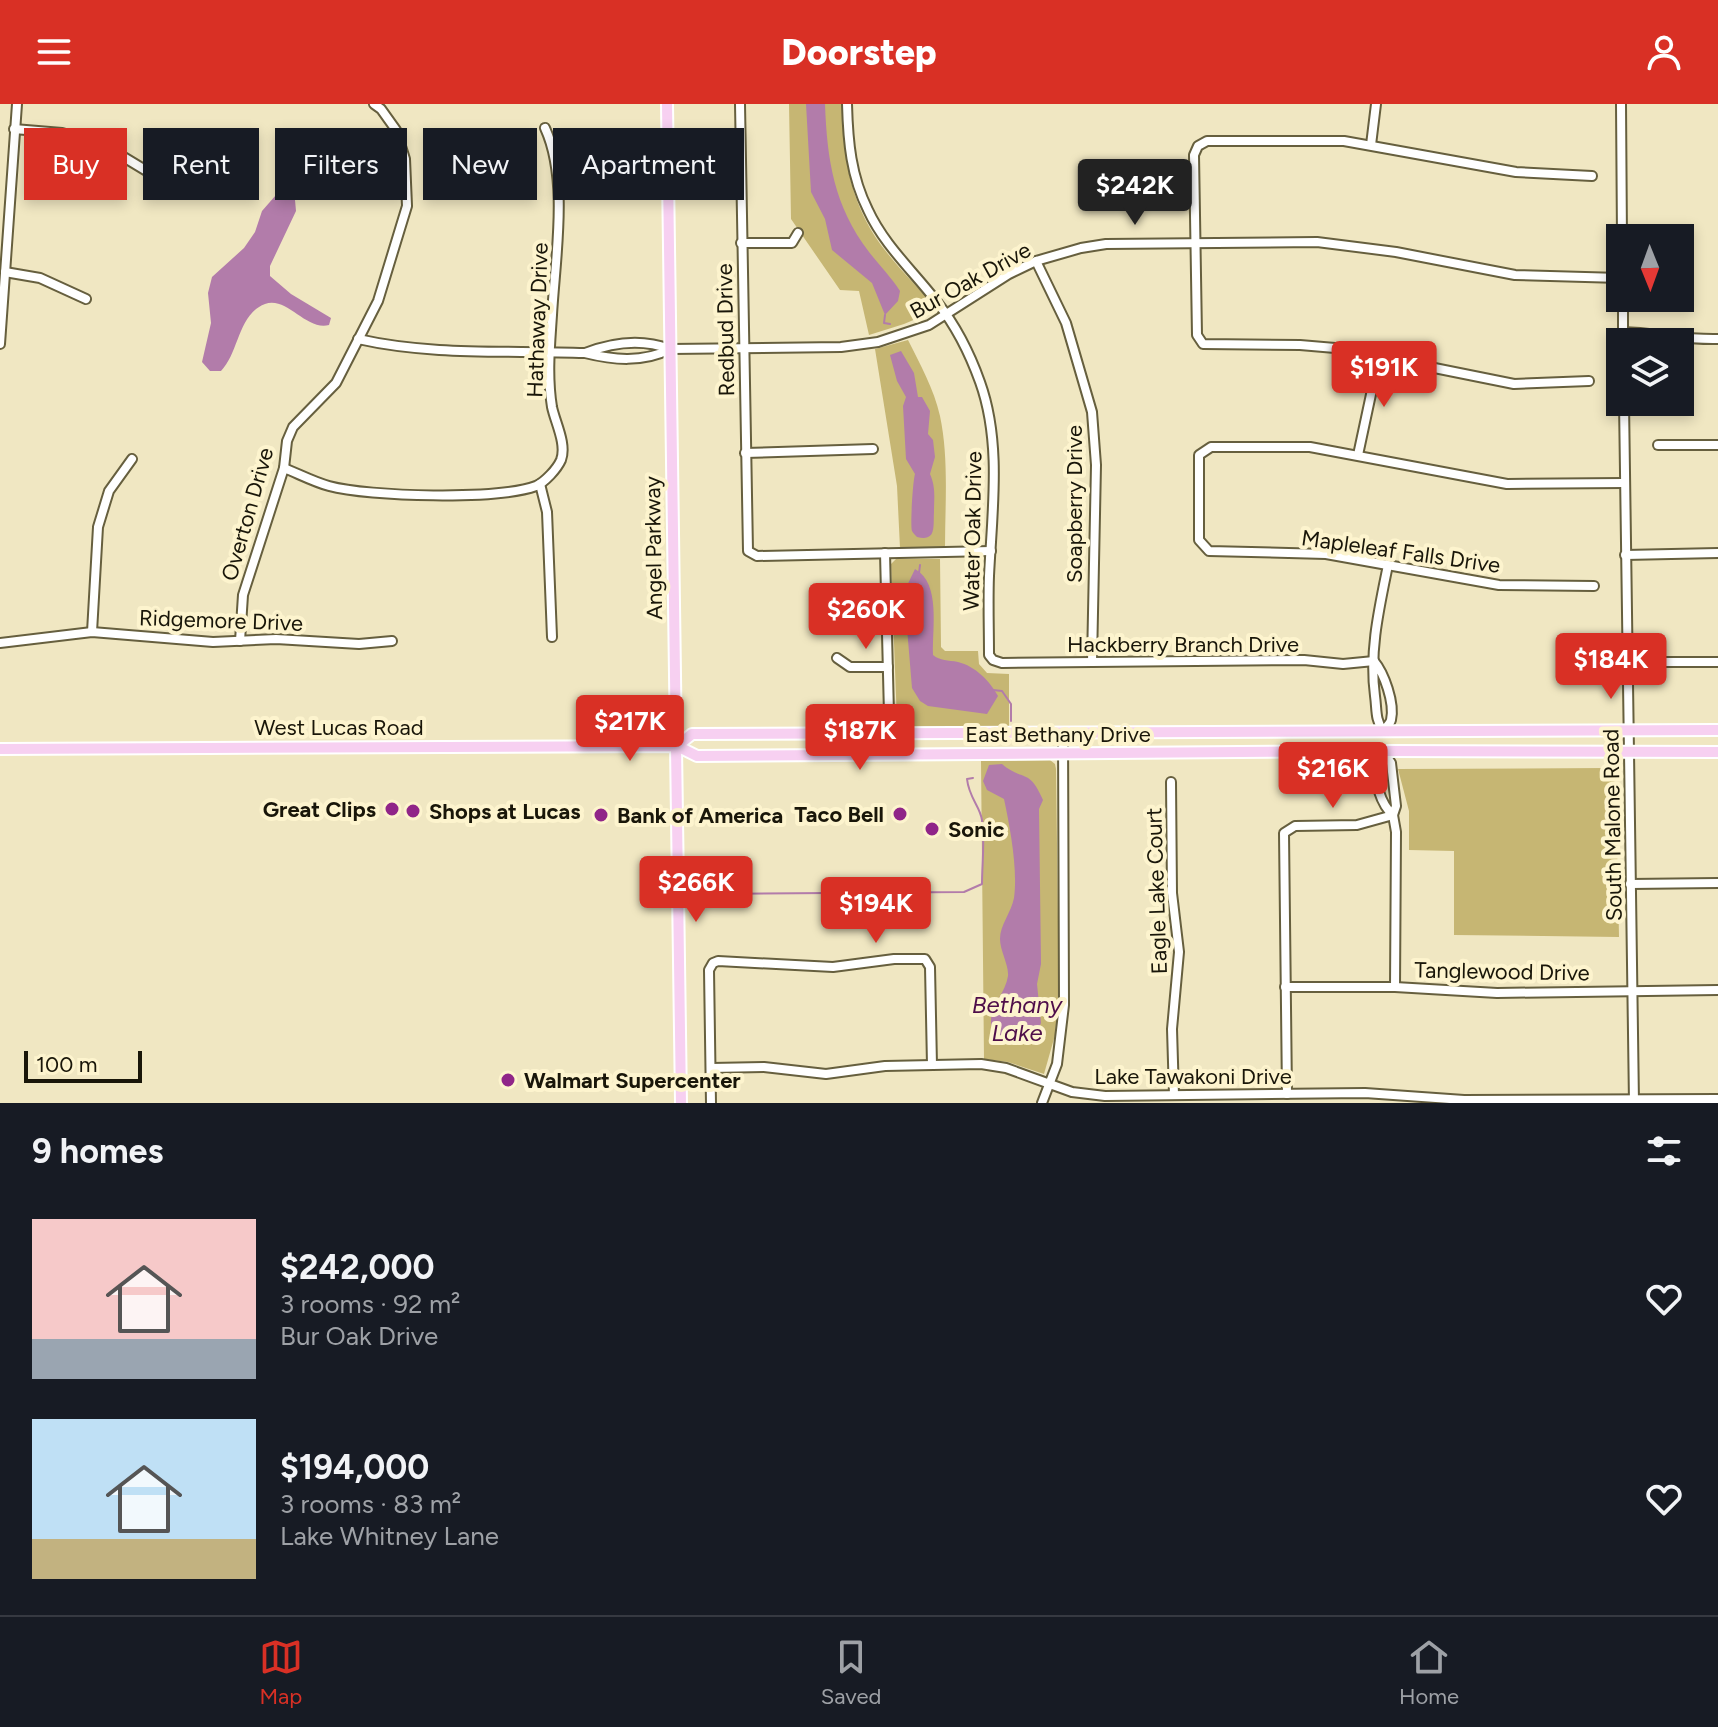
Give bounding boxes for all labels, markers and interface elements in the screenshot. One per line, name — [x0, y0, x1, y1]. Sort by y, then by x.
icon: menu — [32, 30, 76, 74]
icon: person — [1642, 30, 1686, 74]
text: Doorstep — [781, 31, 937, 74]
chip: Buy — [24, 128, 127, 200]
chip: Rent — [143, 128, 259, 200]
chip: Filters — [275, 128, 407, 200]
chip: New — [423, 128, 537, 200]
chip: Apartment — [553, 128, 744, 200]
pin: $242K — [1079, 159, 1191, 227]
text: $242K — [1096, 169, 1174, 201]
north arrow — [1606, 224, 1694, 312]
map controls — [1606, 224, 1694, 416]
street label: Bur Oak Drive — [905, 236, 1035, 325]
street label: Hathaway Drive — [521, 242, 554, 398]
street label: Redbud Drive — [711, 263, 740, 397]
button: layers — [1606, 328, 1694, 416]
pin: $191K — [1328, 341, 1440, 409]
text: $191K — [1350, 351, 1418, 383]
street label: Soapberry Drive — [1061, 425, 1088, 583]
street label: Overton Drive — [216, 444, 279, 584]
street label: Water Oak Drive — [958, 451, 987, 611]
street label: Angel Parkway — [639, 475, 668, 620]
street label: Mapleleaf Falls Drive — [1300, 524, 1502, 579]
pin: $260K — [810, 583, 922, 651]
text: $260K — [827, 593, 905, 625]
street label: Ridgemore Drive — [139, 604, 303, 637]
street label: Hackberry Branch Drive — [1067, 631, 1299, 658]
pin: $184K — [1555, 633, 1667, 701]
text: $184K — [1573, 643, 1649, 675]
pin: $217K — [574, 695, 686, 763]
pin: $187K — [804, 704, 916, 772]
text: $217K — [594, 705, 666, 737]
street label: West Lucas Road — [254, 714, 424, 741]
text: $187K — [823, 714, 897, 746]
street label: East Bethany Drive — [965, 721, 1151, 748]
street label: South Malone Road — [1597, 729, 1628, 921]
pin: $216K — [1277, 742, 1389, 810]
text: $216K — [1297, 752, 1369, 784]
place label: Great Clips — [263, 796, 376, 823]
place label: Shops at Lucas — [429, 798, 581, 825]
marker: Great Clips — [383, 800, 401, 818]
place label: Taco Bell — [794, 801, 884, 828]
marker: Shops at Lucas — [404, 802, 422, 820]
place label: Bank of America — [617, 802, 783, 829]
marker: Taco Bell — [891, 805, 909, 823]
marker: Bank of America — [592, 806, 610, 824]
street label: Eagle Lake Court — [1140, 807, 1173, 975]
place label: Sonic — [948, 816, 1004, 843]
marker: Sonic — [923, 820, 941, 838]
pin: $266K — [640, 856, 752, 924]
text: $266K — [658, 866, 734, 898]
pin: $194K — [820, 877, 932, 945]
text: $194K — [839, 887, 913, 919]
street label: Tanglewood Drive — [1414, 956, 1590, 987]
water label: Bethany Lake — [972, 990, 1064, 1047]
scale bar — [24, 1047, 142, 1083]
text: 100 m — [36, 1051, 97, 1078]
street label: Lake Tawakoni Drive — [1094, 1063, 1292, 1090]
place label: Walmart Supercenter — [524, 1067, 741, 1094]
marker: Walmart Supercenter — [499, 1071, 517, 1089]
icon: filters — [1642, 1129, 1686, 1173]
text: 9 homes — [32, 1131, 163, 1172]
text: $242,000 — [280, 1247, 435, 1288]
icon: home — [96, 1251, 192, 1347]
icon: heart — [1642, 1277, 1686, 1321]
text: 3 rooms · 92 m² — [280, 1288, 460, 1320]
text: Bur Oak Drive — [280, 1320, 438, 1352]
text: $194,000 — [280, 1447, 429, 1488]
icon: home — [96, 1451, 192, 1547]
icon: heart — [1642, 1477, 1686, 1521]
text: 3 rooms · 83 m² — [280, 1488, 461, 1520]
text: Lake Whitney Lane — [280, 1520, 499, 1552]
tab: Map — [259, 1635, 303, 1710]
tab: Saved — [821, 1635, 881, 1710]
tab: Home — [1399, 1635, 1459, 1710]

